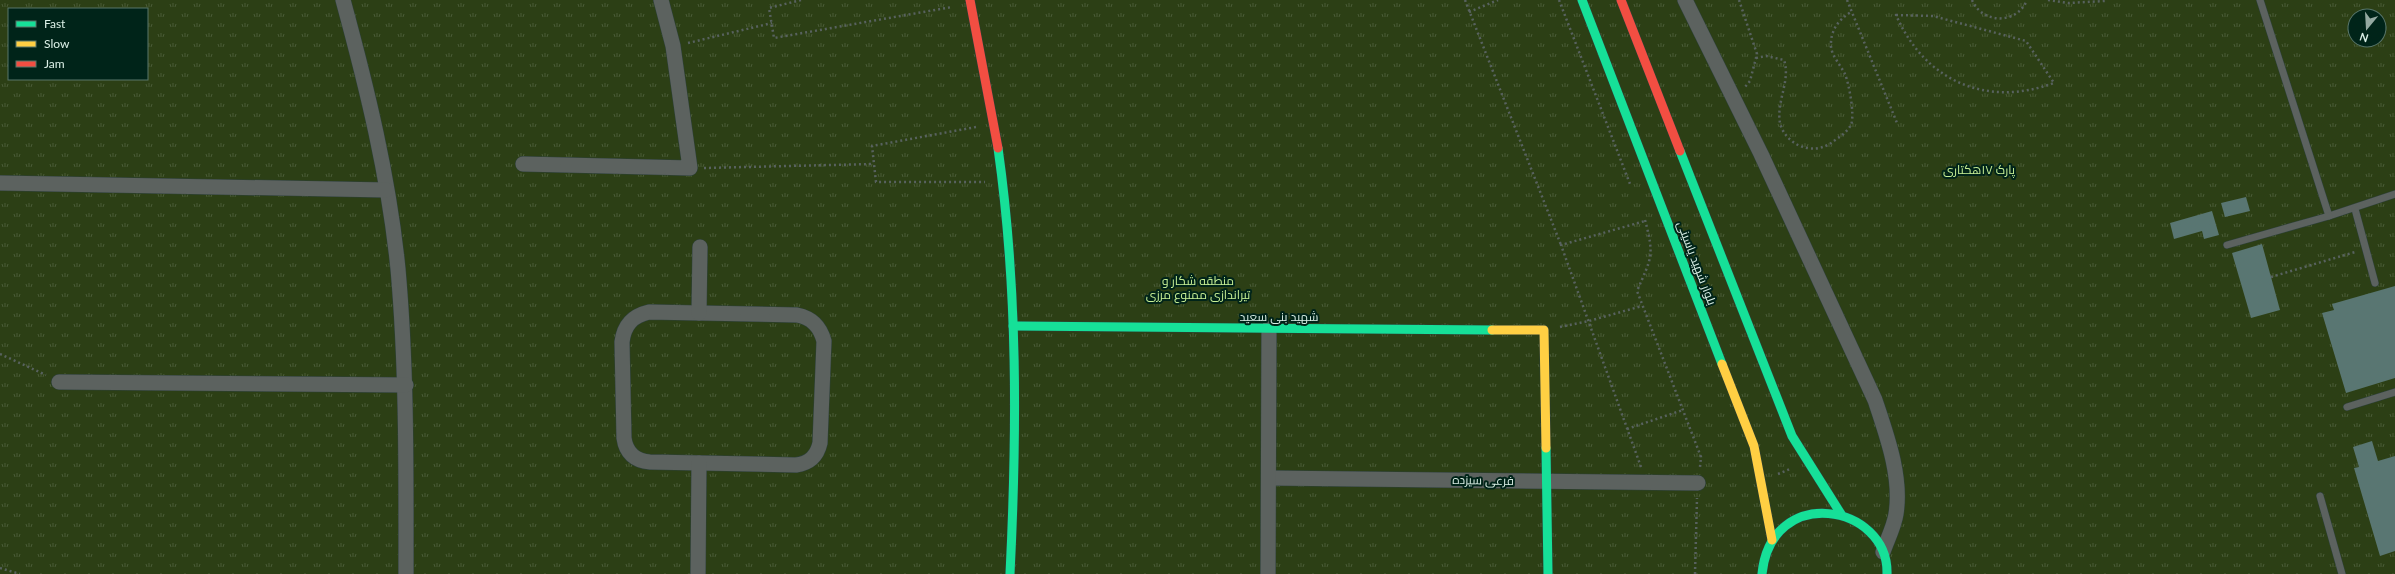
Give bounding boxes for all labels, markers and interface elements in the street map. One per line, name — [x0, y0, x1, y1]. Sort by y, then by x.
legend — [8, 8, 148, 80]
north arrow — [2347, 8, 2387, 48]
text: Fast — [44, 16, 66, 31]
text: N — [2358, 30, 2370, 45]
text: Slow — [44, 36, 70, 51]
text: Jam — [44, 56, 65, 71]
park label: پارک ۱۷هکتاری — [1943, 162, 2016, 179]
street label: بلوار شهید یاسینی — [1674, 219, 1720, 307]
park label: منطقه شکار و تیراندازی ممنوع مرزی — [1146, 273, 1251, 303]
street label: شهید بنی سعید — [1240, 309, 1318, 324]
street label: فرعی سیزده — [1452, 472, 1514, 488]

